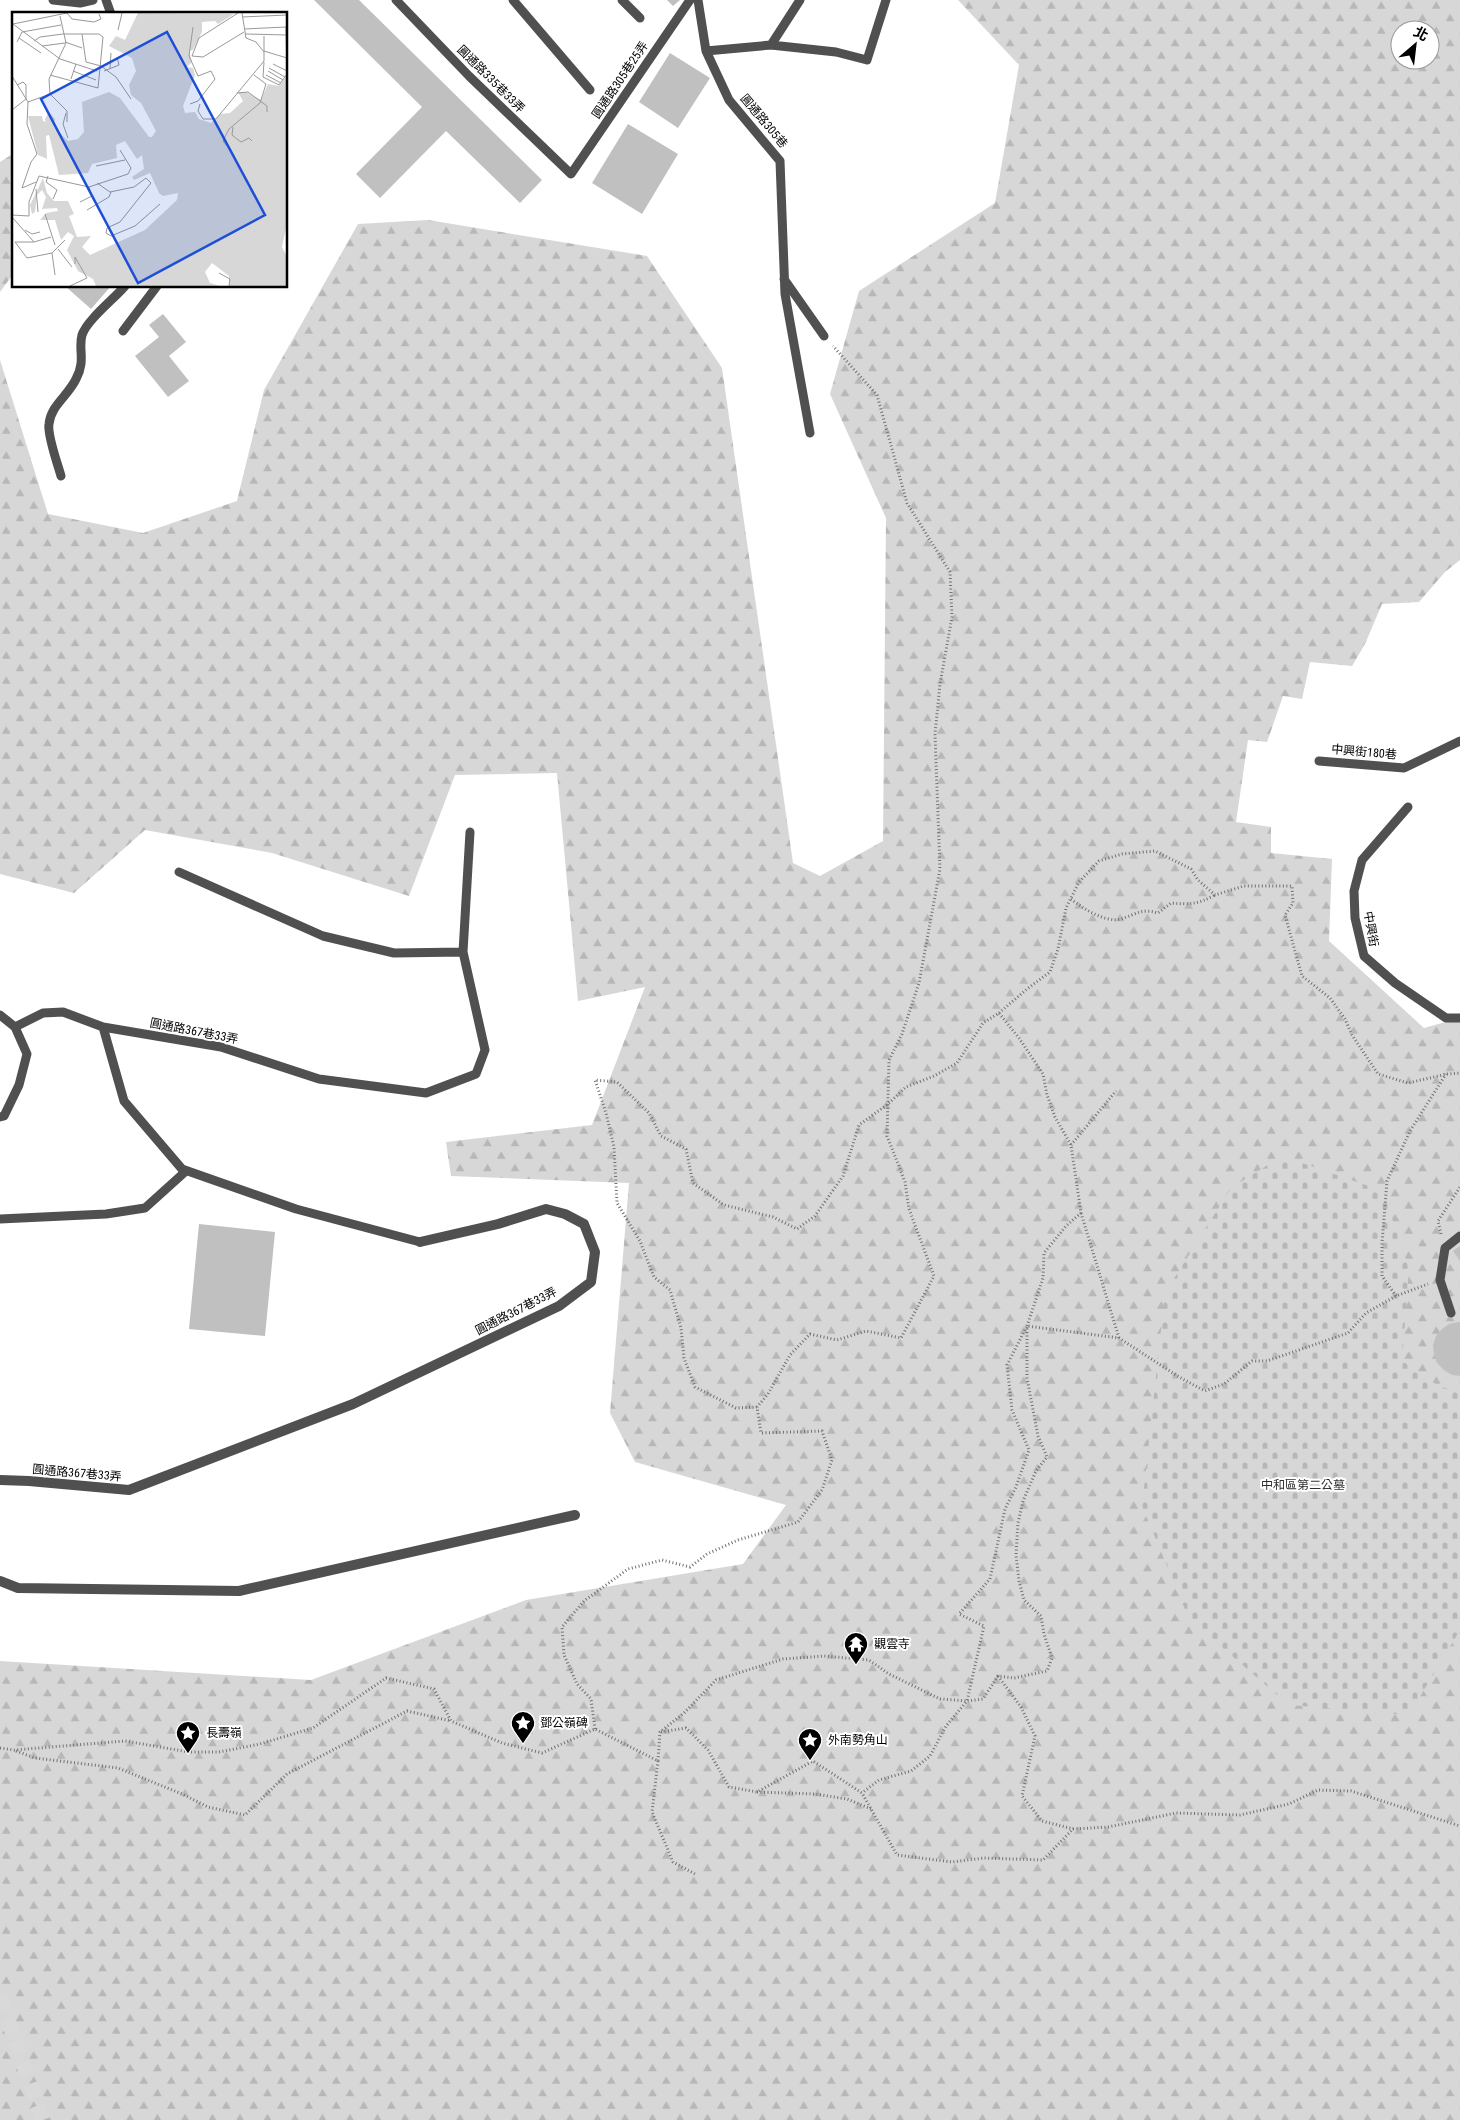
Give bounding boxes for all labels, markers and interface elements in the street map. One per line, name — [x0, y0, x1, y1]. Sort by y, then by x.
inset map — [12, 12, 288, 288]
north arrow — [1390, 20, 1440, 70]
text: 北 — [1411, 23, 1431, 44]
street label: 圓通路305巷25弄 — [589, 39, 651, 121]
street label: 圓通路335巷33弄 — [454, 42, 528, 116]
street label: 圓通路305巷 — [737, 91, 791, 151]
street label: 中興街180巷 — [1331, 742, 1397, 762]
street label: 中興街 — [1361, 910, 1381, 948]
street label: 圓通路367巷33弄 — [149, 1016, 239, 1046]
street label: 圓通路367巷33弄 — [473, 1284, 559, 1338]
street label: 圓通路367巷33弄 — [32, 1462, 122, 1484]
park label: 中和區第二公墓 — [1261, 1478, 1345, 1492]
temple icon: 觀雲寺 — [843, 1631, 869, 1665]
place label: 觀雲寺 — [874, 1637, 910, 1651]
place icon: 鄧公嶺碑 — [510, 1710, 536, 1744]
place label: 鄧公嶺碑 — [540, 1716, 588, 1730]
place icon: 長壽嶺 — [175, 1720, 201, 1754]
place label: 長壽嶺 — [206, 1726, 242, 1740]
place icon: 外南勢角山 — [797, 1727, 823, 1761]
place label: 外南勢角山 — [828, 1733, 888, 1747]

